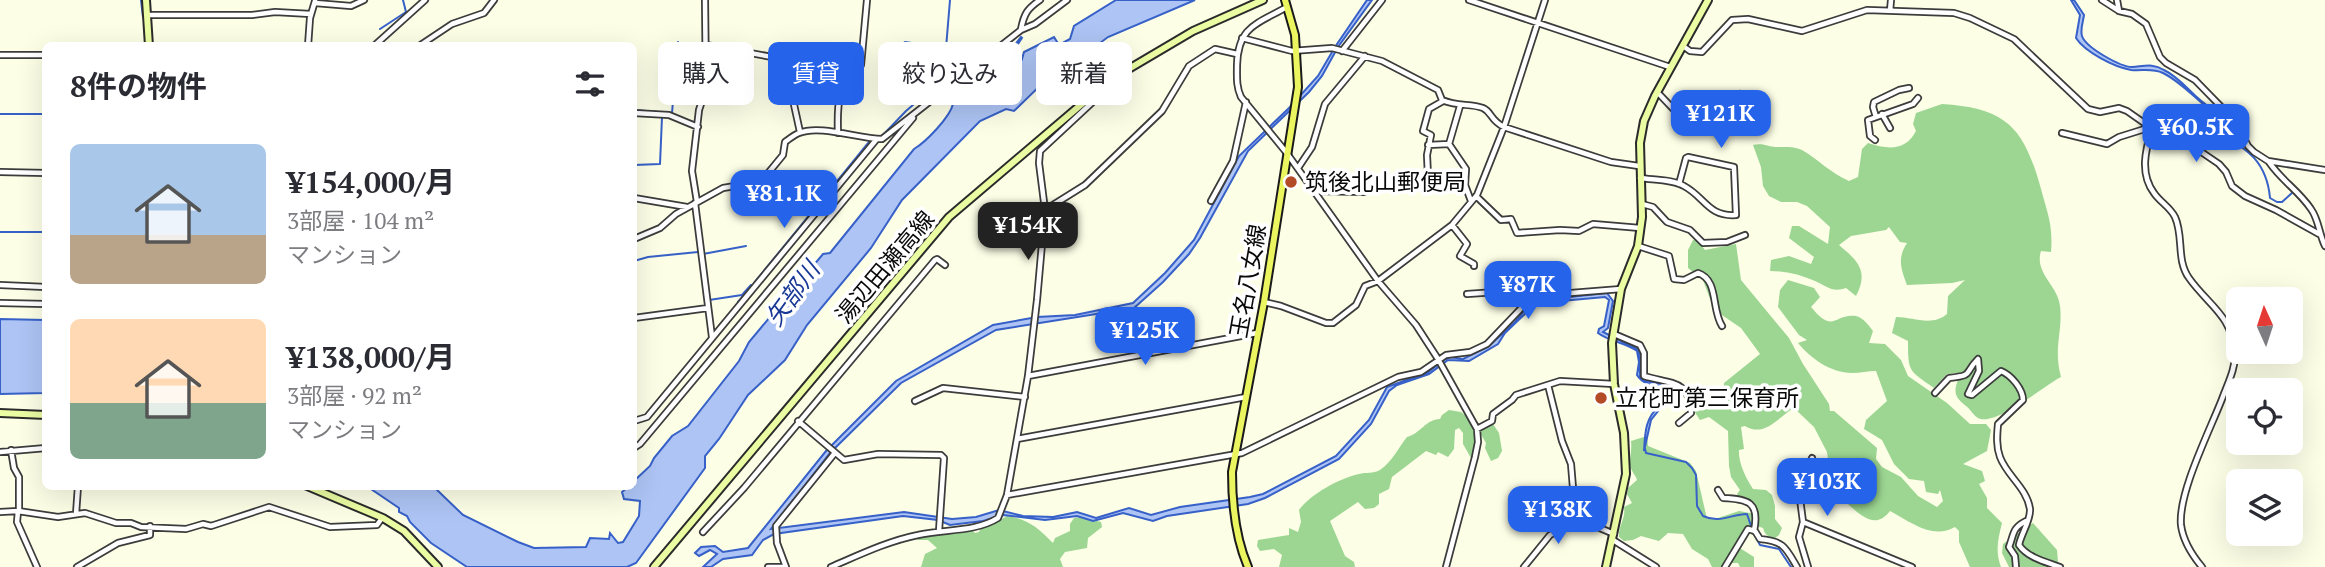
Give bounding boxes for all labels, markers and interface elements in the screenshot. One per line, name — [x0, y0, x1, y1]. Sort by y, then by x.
chip: 購入 — [658, 42, 754, 105]
chip: 賃貸 — [768, 42, 864, 105]
chip: 絞り込み — [878, 42, 1022, 105]
chip: 新着 — [1036, 42, 1132, 105]
icon: filters — [571, 65, 609, 103]
text: 8件の物件 — [70, 66, 207, 106]
pin: ¥121K — [1672, 90, 1770, 150]
text: ¥121K — [1687, 97, 1755, 128]
pin: ¥60.5K — [2139, 104, 2253, 164]
text: ¥60.5K — [2158, 111, 2234, 142]
text: ¥154,000/月 — [287, 162, 455, 202]
place label: 筑後北山郵便局 — [1305, 166, 1466, 197]
pin: ¥81.1K — [727, 170, 841, 230]
icon: home — [126, 172, 210, 256]
marker: 筑後北山郵便局 — [1283, 174, 1299, 190]
text: ¥81.1K — [746, 177, 822, 208]
pin: ¥154K — [979, 202, 1077, 262]
street label: 湯辺田瀬高線 — [828, 204, 941, 329]
text: 3部屋 · 104 m² — [287, 205, 434, 236]
text: ¥154K — [994, 209, 1062, 240]
street label: 玉名八女線 — [1222, 222, 1273, 340]
text: マンション — [287, 239, 402, 270]
water label: 矢部川 — [758, 252, 828, 332]
pin: ¥87K — [1487, 262, 1569, 321]
text: ¥87K — [1500, 268, 1556, 299]
north arrow — [2226, 287, 2303, 364]
map controls — [2226, 287, 2303, 546]
pin: ¥125K — [1096, 308, 1194, 367]
text: ¥125K — [1111, 314, 1179, 345]
text: ¥138,000/月 — [287, 337, 455, 377]
icon: home — [126, 347, 210, 431]
button: locate — [2226, 378, 2303, 455]
text: 3部屋 · 92 m² — [287, 380, 422, 411]
place label: 立花町第三保育所 — [1615, 382, 1799, 413]
marker: 立花町第三保育所 — [1593, 390, 1609, 406]
text: マンション — [287, 414, 402, 445]
pin: ¥103K — [1778, 458, 1876, 518]
text: ¥103K — [1793, 465, 1861, 496]
button: layers — [2226, 469, 2303, 546]
pin: ¥138K — [1509, 486, 1607, 546]
text: ¥138K — [1524, 493, 1592, 524]

